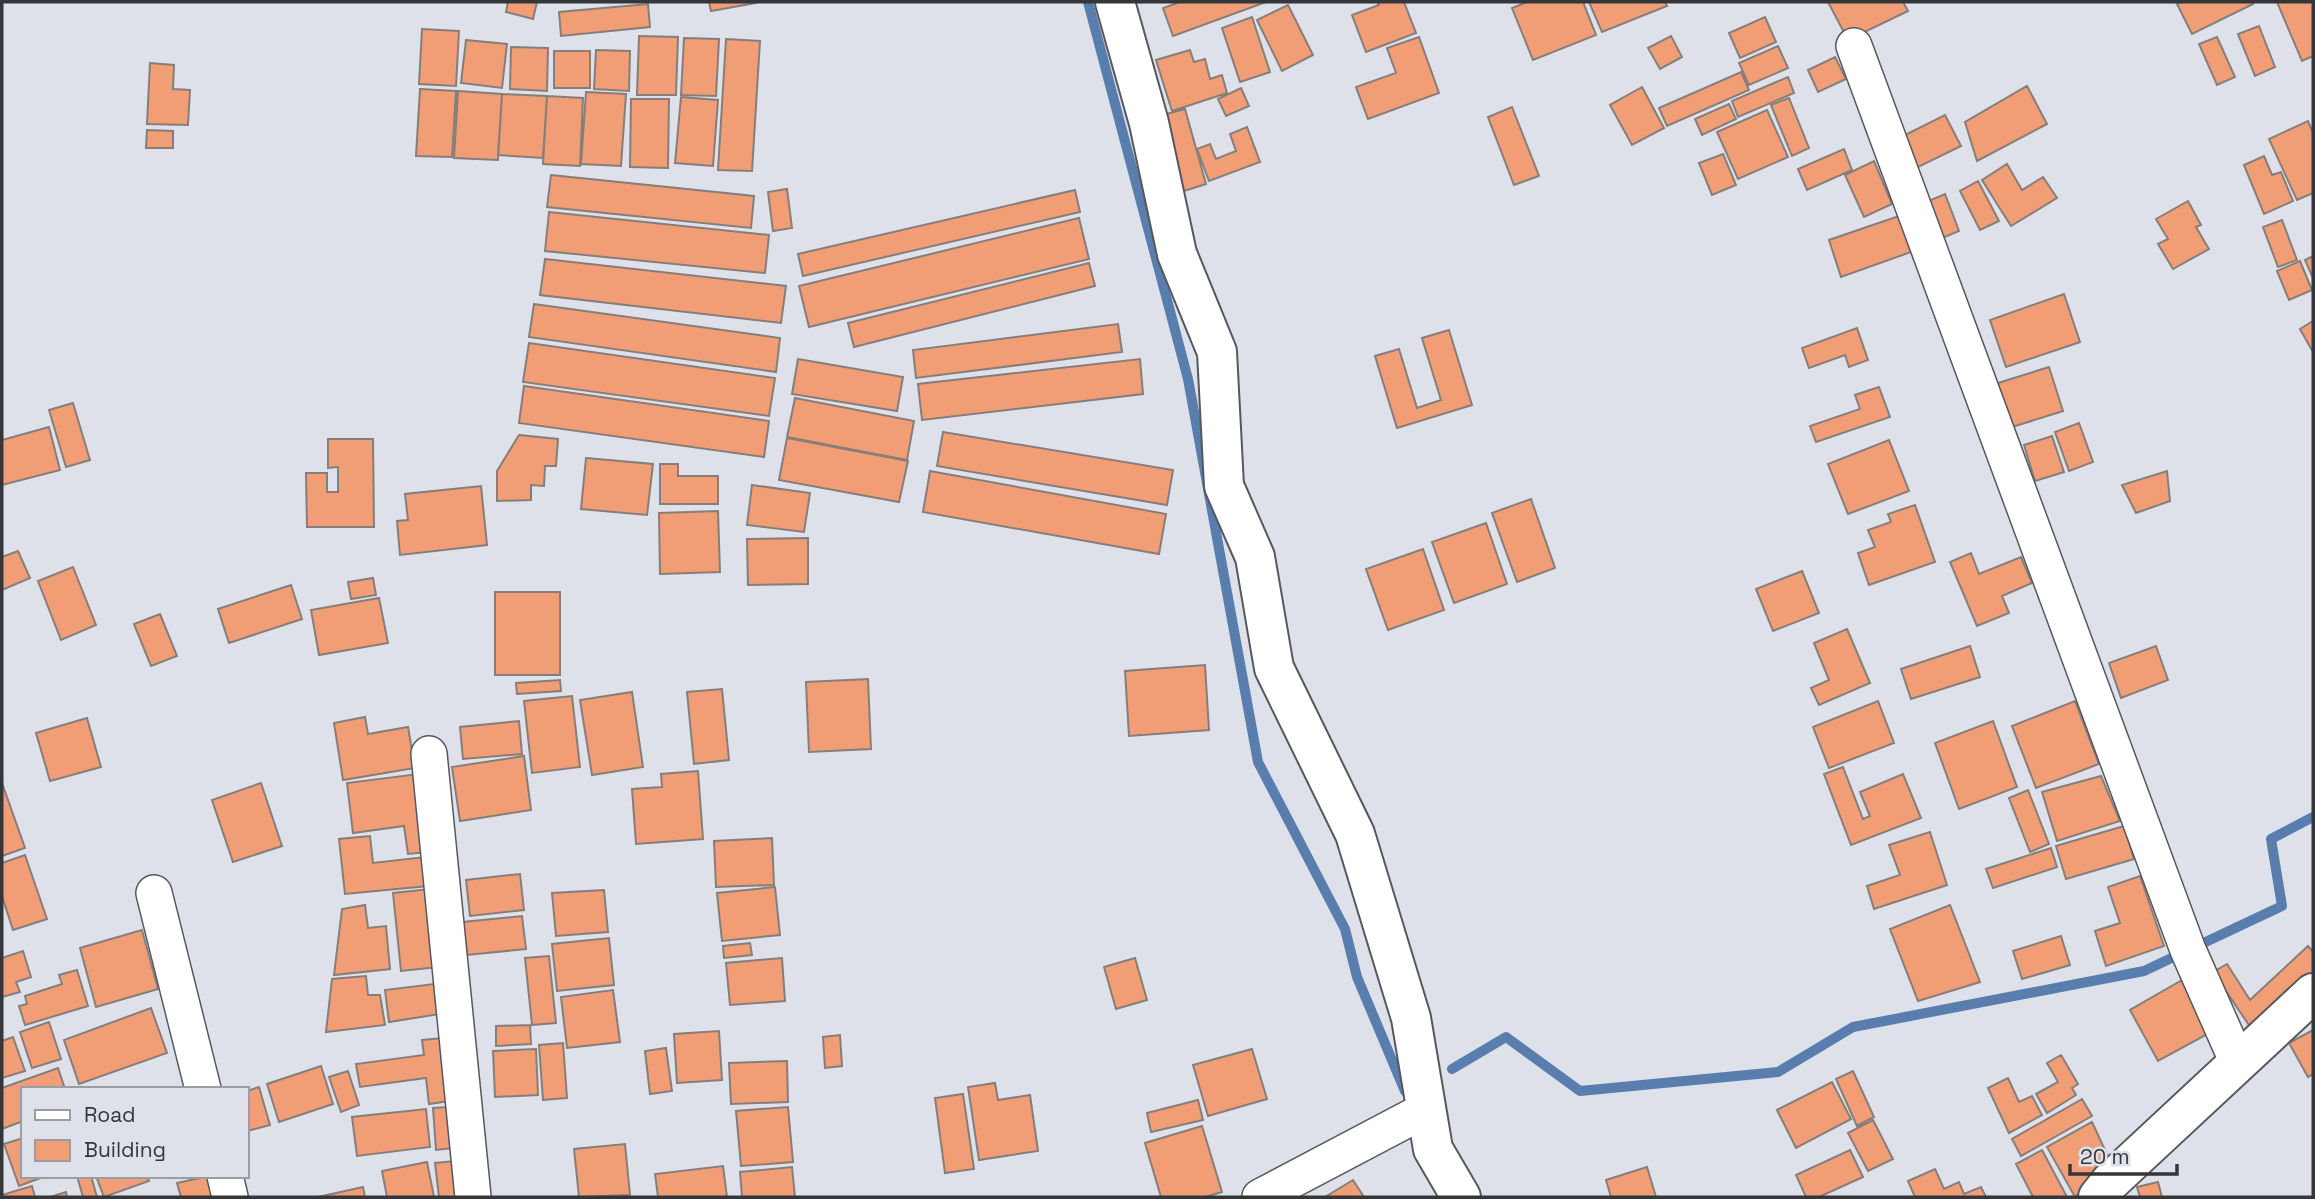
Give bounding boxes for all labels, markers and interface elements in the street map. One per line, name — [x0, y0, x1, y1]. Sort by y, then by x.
legend — [21, 1087, 248, 1178]
text: Road — [84, 1101, 136, 1128]
scale bar — [2070, 1132, 2177, 1176]
text: Building — [84, 1136, 166, 1163]
text: 20 m — [2080, 1143, 2130, 1170]

